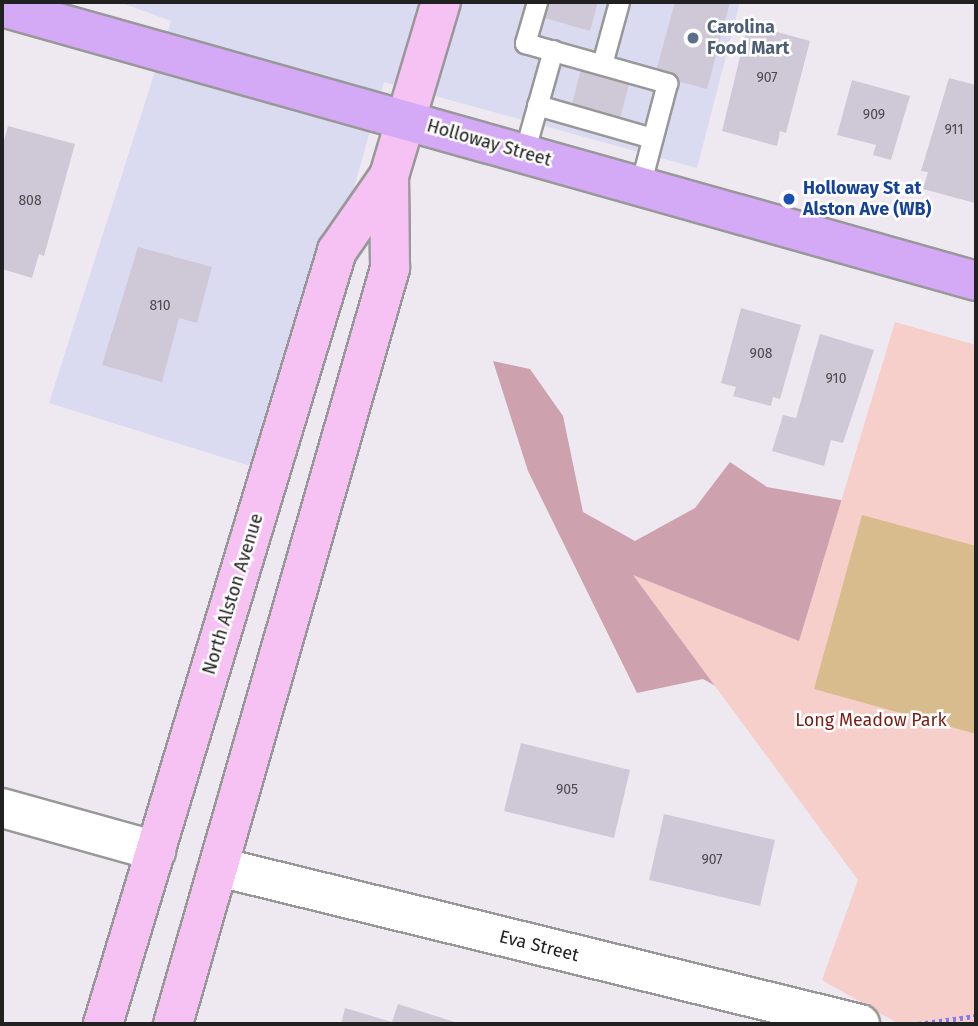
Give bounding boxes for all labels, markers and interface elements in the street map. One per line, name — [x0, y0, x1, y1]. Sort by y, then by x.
place label: Carolina Food Mart — [707, 17, 789, 60]
marker: Carolina Food Mart — [685, 30, 701, 46]
house number: 907 — [756, 70, 778, 86]
house number: 909 — [863, 107, 885, 123]
street label: Holloway Street — [424, 115, 554, 171]
house number: 911 — [945, 122, 963, 138]
place label: Holloway St at Alston Ave (WB) — [803, 178, 931, 220]
marker: Holloway St at Alston Ave (WB) — [781, 191, 797, 207]
house number: 808 — [18, 193, 42, 209]
house number: 810 — [149, 298, 171, 314]
house number: 908 — [750, 346, 772, 362]
house number: 910 — [826, 371, 846, 387]
street label: North Alston Avenue — [198, 511, 268, 677]
park label: Long Meadow Park — [795, 709, 947, 731]
house number: 905 — [556, 782, 578, 798]
house number: 907 — [701, 852, 723, 868]
street label: Eva Street — [497, 926, 581, 966]

